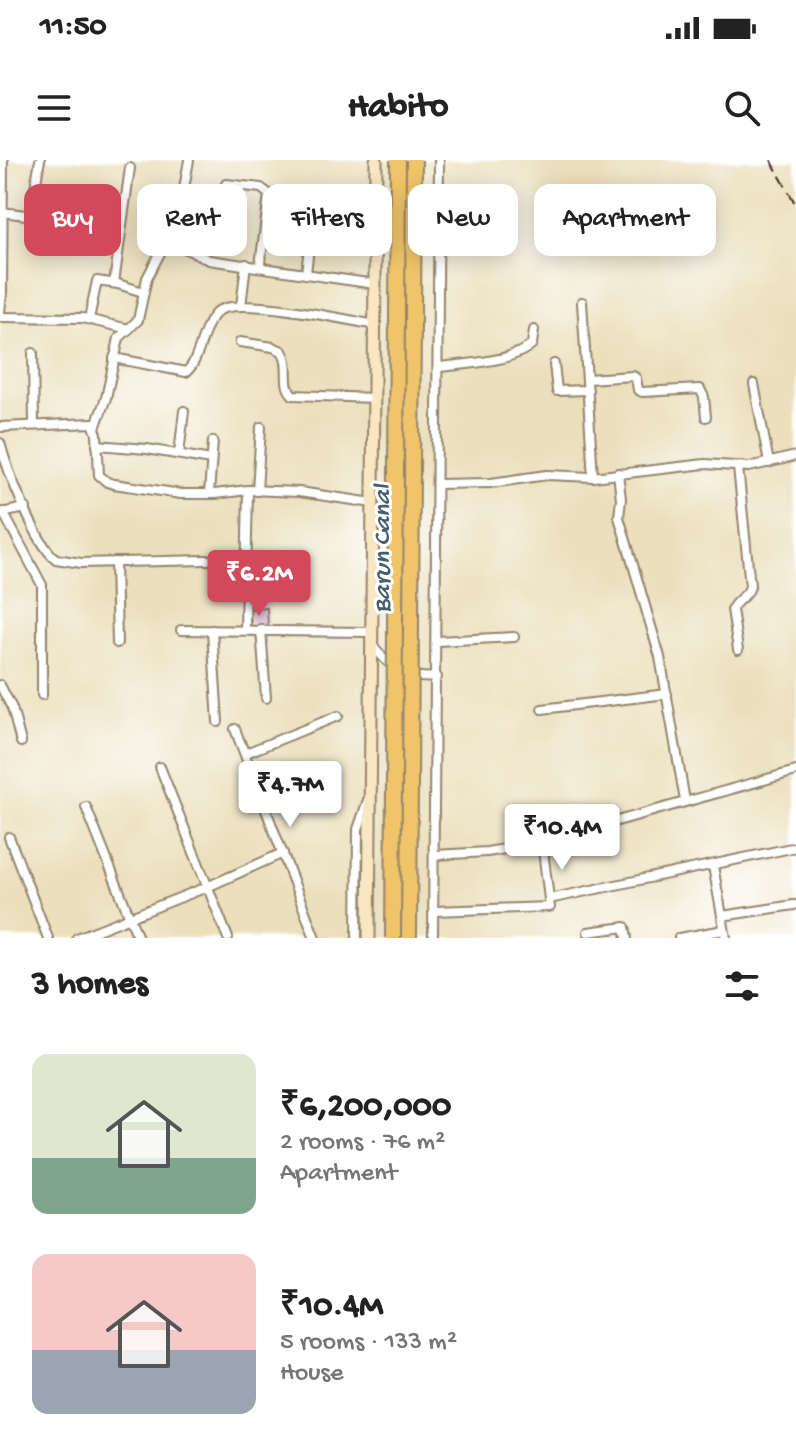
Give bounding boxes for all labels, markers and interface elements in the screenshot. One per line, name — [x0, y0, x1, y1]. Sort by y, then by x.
text: 11:50 — [40, 11, 106, 46]
icon: menu — [32, 86, 76, 130]
icon: search — [720, 86, 764, 130]
text: Habito — [348, 87, 448, 130]
chip: Buy — [24, 184, 121, 256]
chip: Rent — [137, 184, 247, 256]
chip: Filters — [263, 184, 392, 256]
chip: New — [408, 184, 518, 256]
chip: Apartment — [534, 184, 716, 256]
water label: Barun Canal — [369, 483, 400, 613]
pin: ₹6.2M — [203, 550, 315, 618]
text: ₹6.2M — [226, 560, 293, 591]
pin: ₹4.7M — [234, 761, 346, 829]
text: ₹4.7M — [257, 771, 323, 802]
pin: ₹10.4M — [497, 804, 627, 872]
text: ₹10.4M — [523, 814, 601, 845]
icon: filters — [720, 964, 764, 1008]
text: 3 homes — [32, 966, 148, 1006]
icon: home — [96, 1086, 192, 1182]
text: ₹6,200,000 — [280, 1088, 451, 1128]
text: 2 rooms · 76 m² — [280, 1128, 445, 1159]
text: Apartment — [280, 1159, 397, 1190]
icon: home — [96, 1286, 192, 1382]
text: ₹10.4M — [280, 1288, 383, 1328]
text: 5 rooms · 133 m² — [280, 1328, 457, 1359]
text: House — [280, 1359, 344, 1390]

